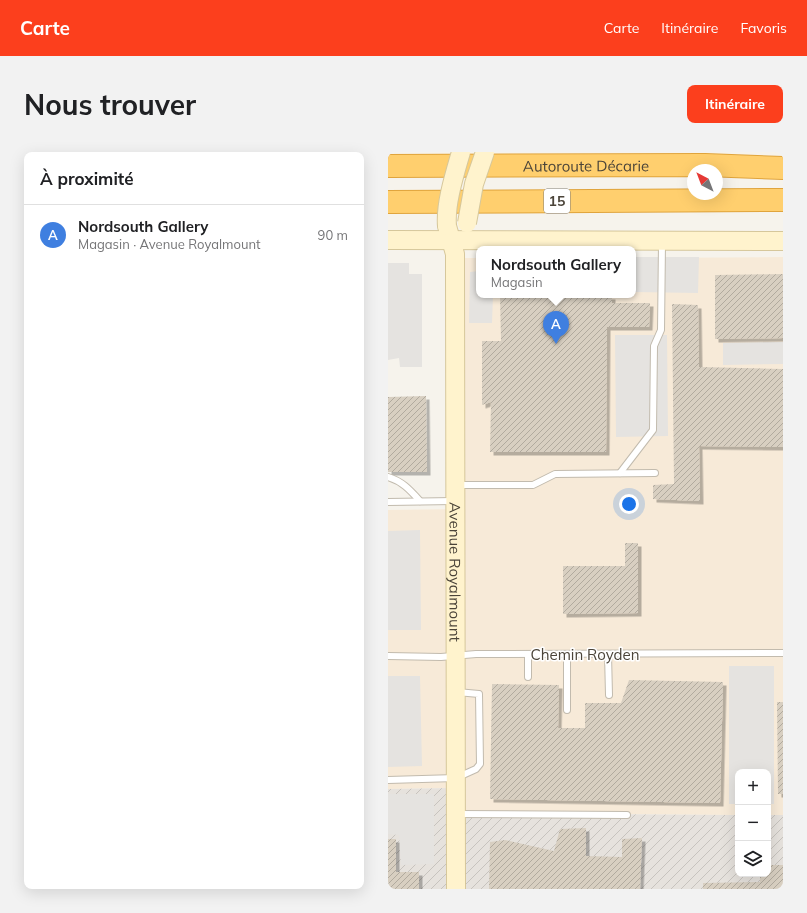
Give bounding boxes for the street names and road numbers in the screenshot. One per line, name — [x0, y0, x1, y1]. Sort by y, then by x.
street label: Autoroute Décarie — [523, 156, 649, 175]
road number: 15 — [544, 189, 570, 213]
street label: Avenue Royalmount — [446, 502, 465, 642]
street label: Chemin Royden — [530, 645, 640, 664]

